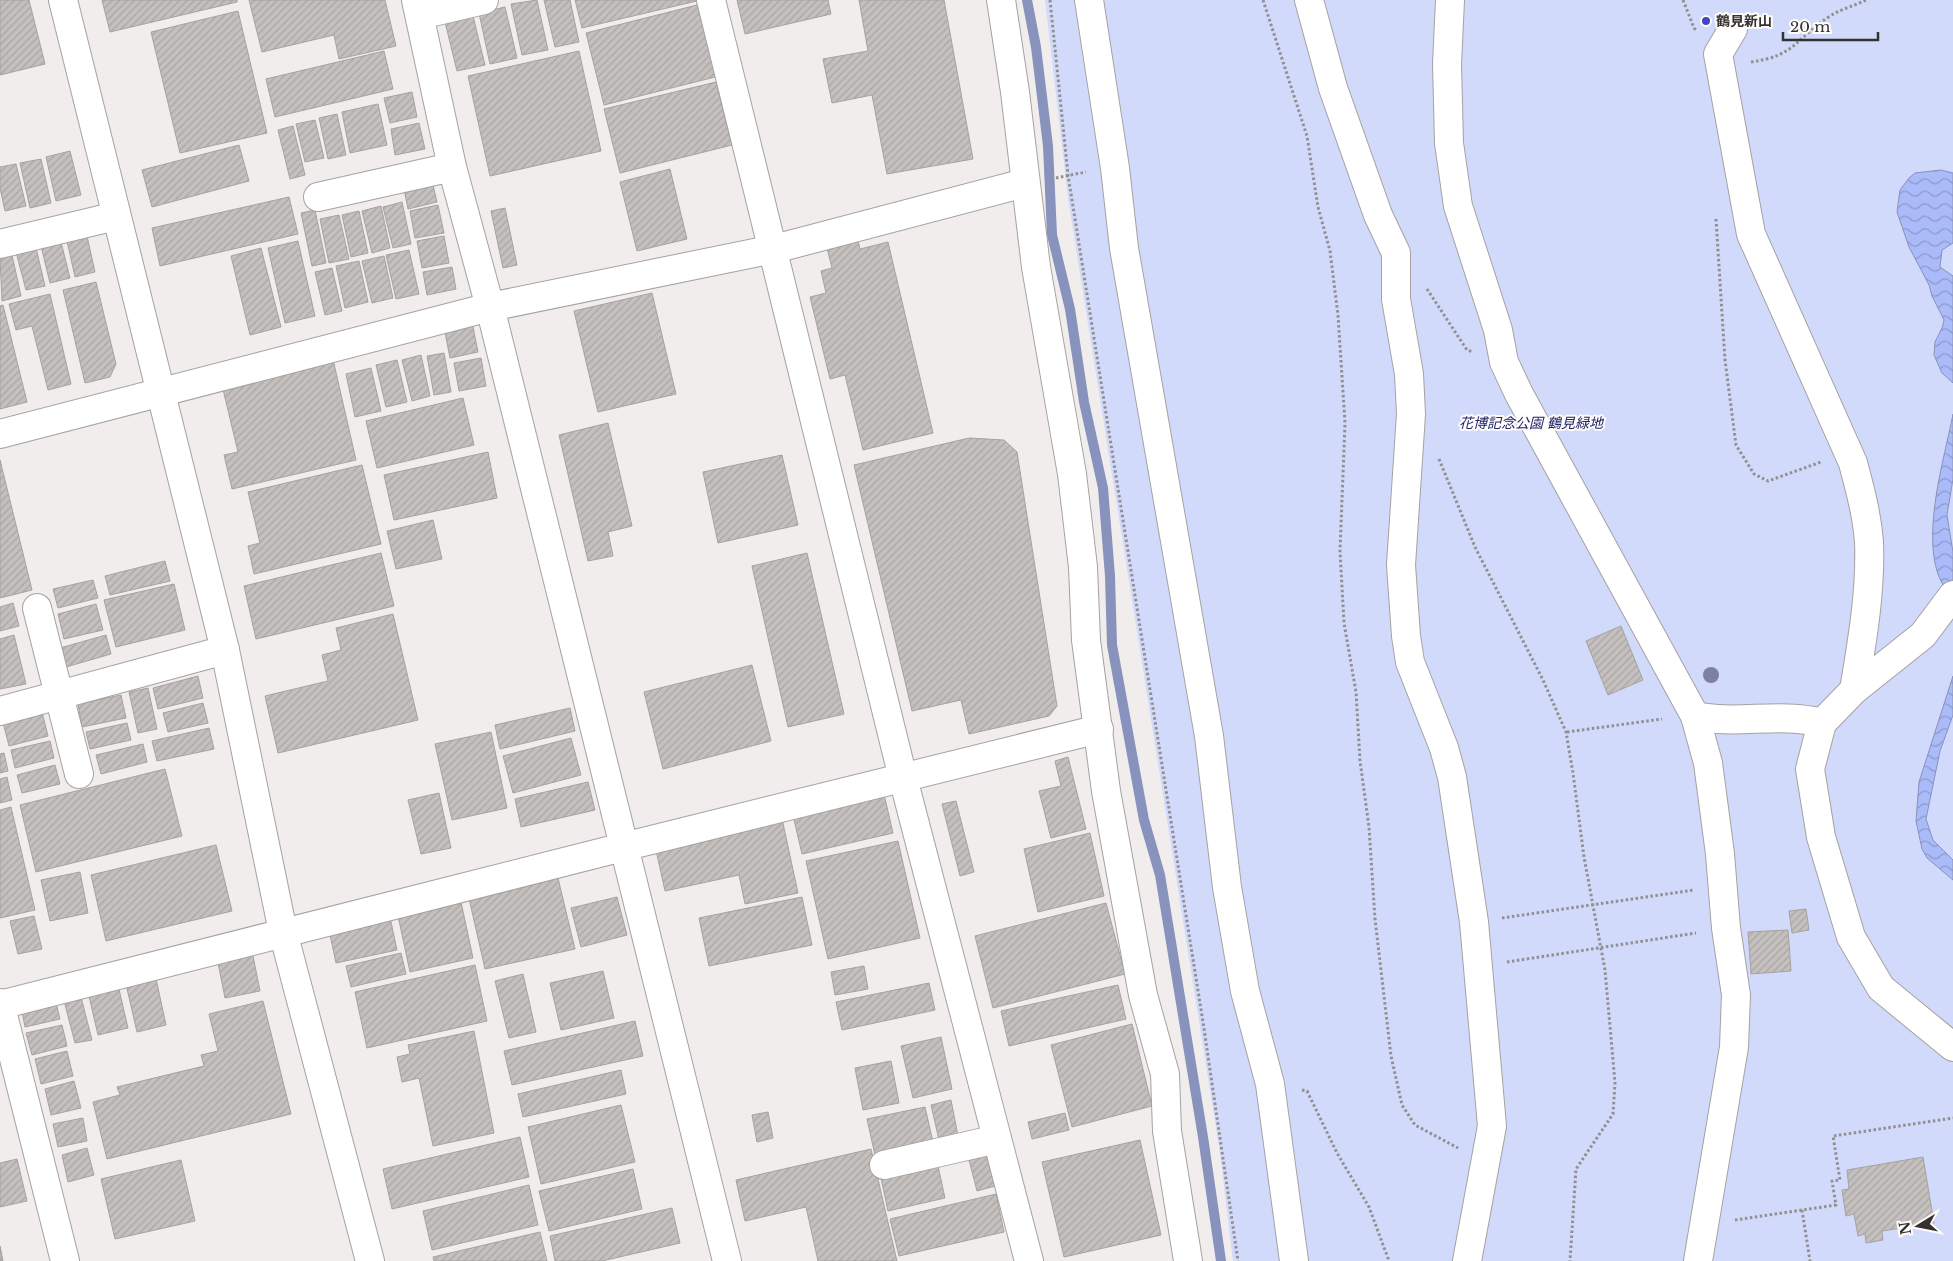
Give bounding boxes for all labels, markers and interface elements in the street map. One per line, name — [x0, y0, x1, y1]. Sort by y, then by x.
scale bar — [1783, 10, 1878, 42]
place label: 鶴見新山 — [1716, 12, 1772, 30]
marker: 鶴見新山 — [1700, 15, 1712, 27]
text: 20 m — [1790, 17, 1830, 36]
park label: 花博記念公園 鶴見緑地 — [1459, 414, 1605, 432]
north arrow — [1893, 1201, 1943, 1251]
text: N — [1895, 1220, 1915, 1236]

